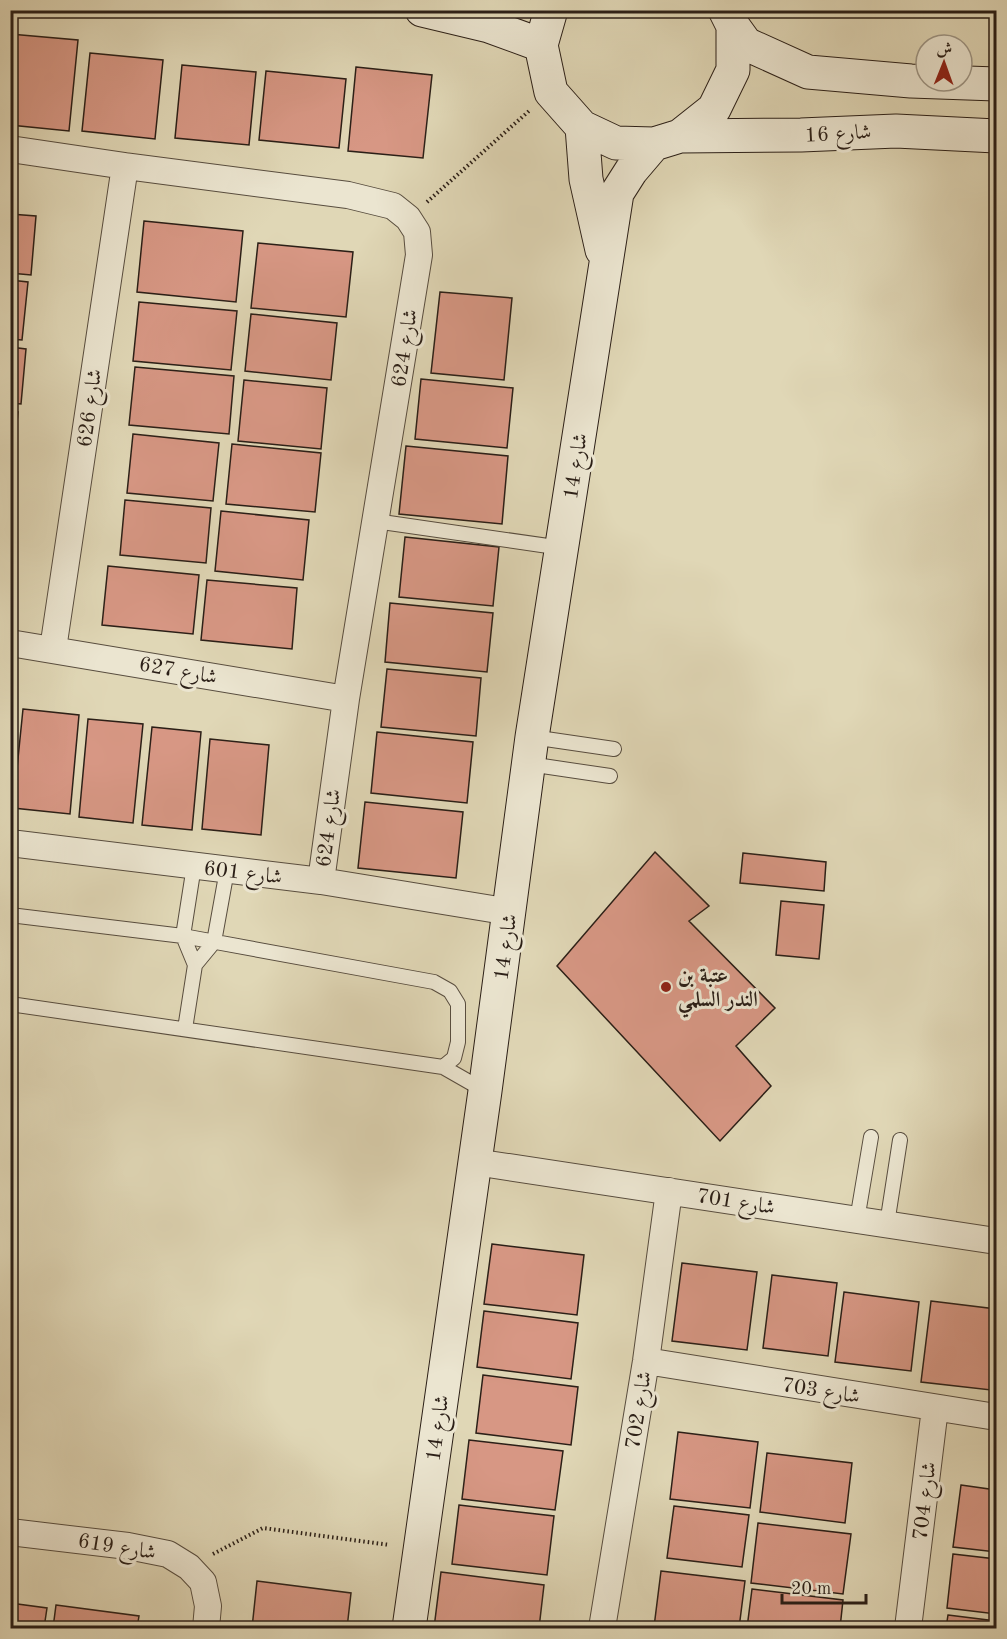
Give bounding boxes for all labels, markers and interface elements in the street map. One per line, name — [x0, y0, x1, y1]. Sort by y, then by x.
north arrow — [914, 33, 974, 93]
text: ش — [936, 42, 952, 58]
street label: شارع 16 — [804, 122, 872, 153]
street label: شارع 624 — [389, 308, 428, 390]
street label: شارع 626 — [75, 368, 112, 450]
street label: شارع 14 — [561, 432, 598, 502]
street label: شارع 627 — [136, 654, 218, 695]
street label: شارع 624 — [314, 788, 351, 870]
street label: شارع 601 — [202, 858, 283, 895]
street label: شارع 14 — [491, 913, 527, 983]
place label: عتبة بن الندر السلمي — [678, 966, 758, 1018]
marker: عتبة بن الندر السلمي — [659, 980, 673, 994]
street label: شارع 701 — [694, 1186, 776, 1225]
street label: شارع 702 — [623, 1370, 662, 1452]
street label: شارع 703 — [779, 1375, 861, 1414]
street label: شارع 14 — [423, 1394, 459, 1464]
street label: شارع 704 — [910, 1461, 947, 1542]
street label: شارع 619 — [75, 1531, 157, 1570]
scale bar — [782, 1567, 866, 1605]
text: 20 m — [791, 1580, 831, 1598]

